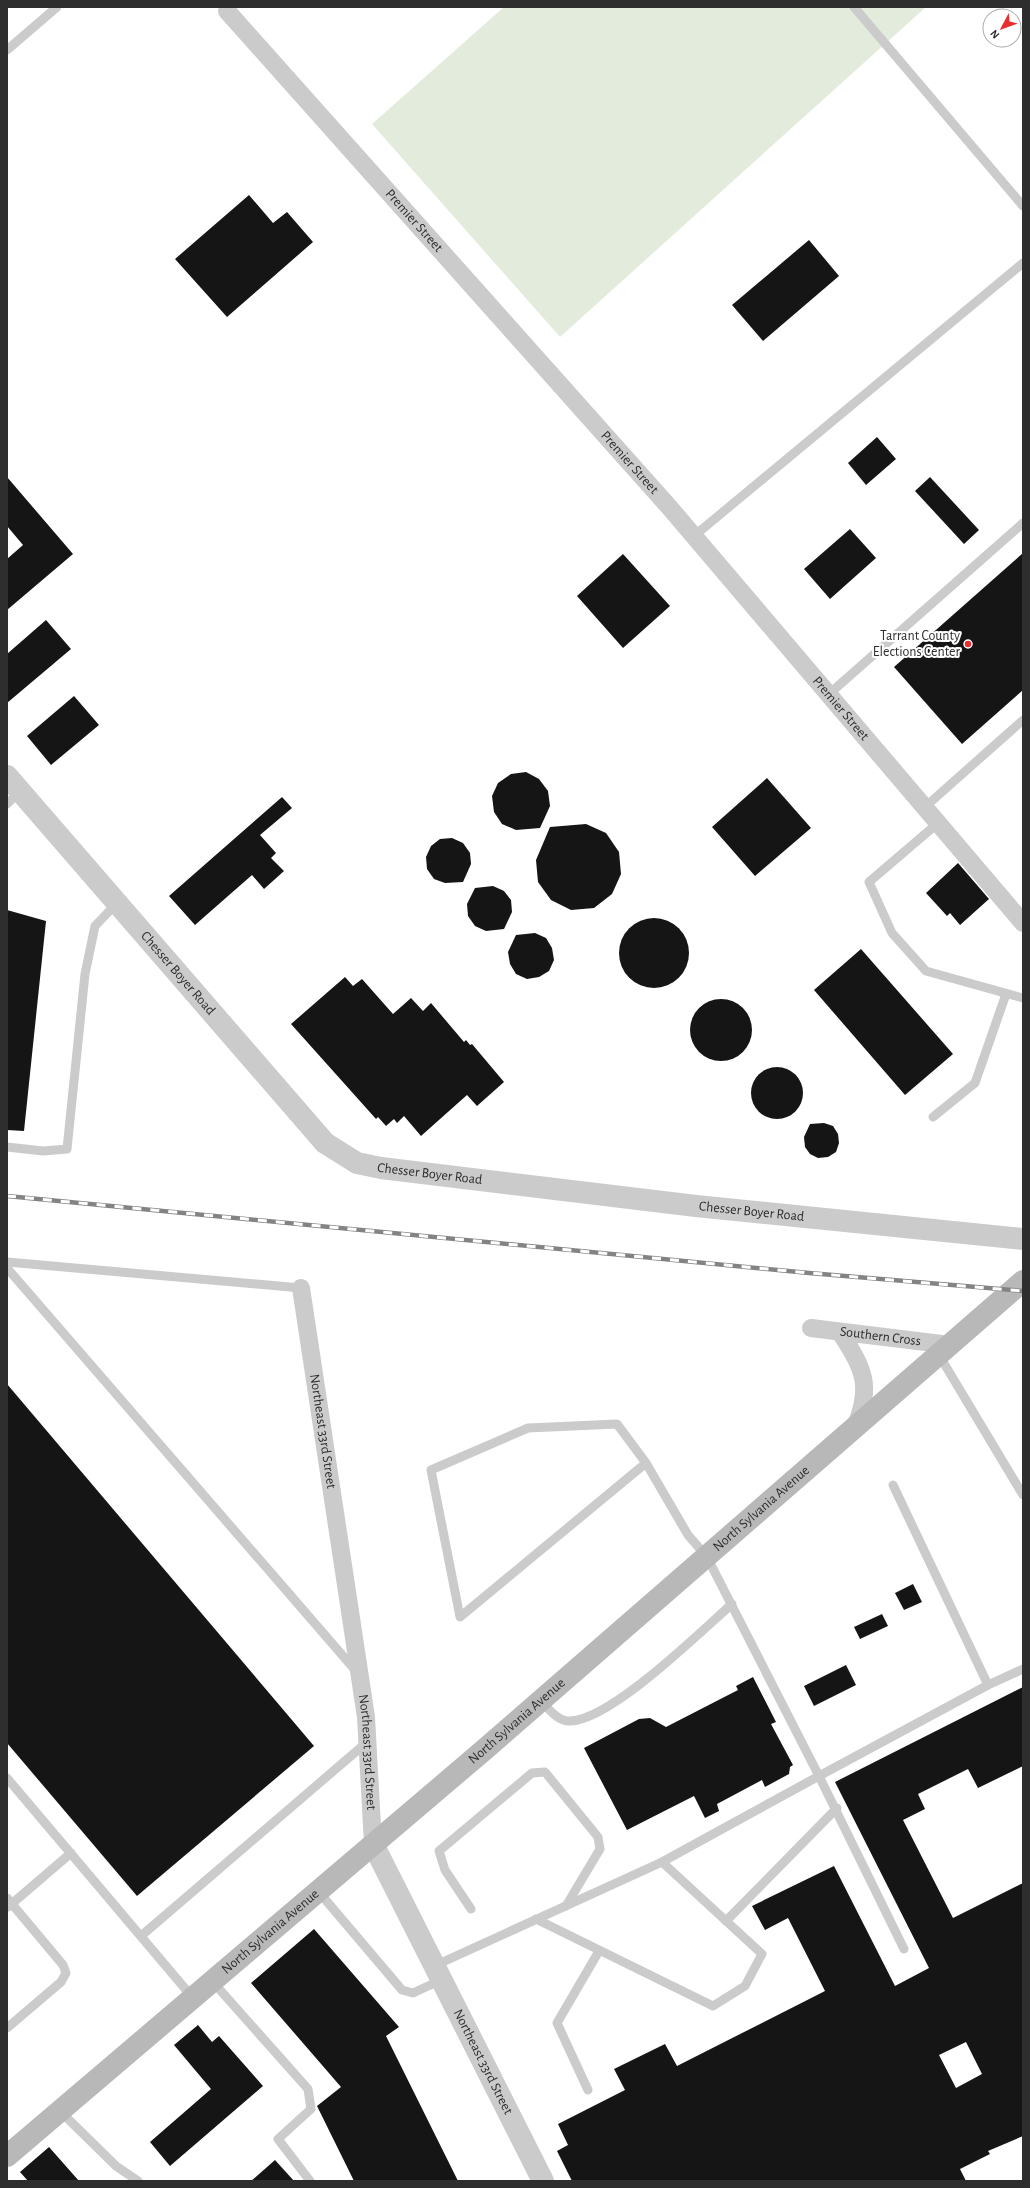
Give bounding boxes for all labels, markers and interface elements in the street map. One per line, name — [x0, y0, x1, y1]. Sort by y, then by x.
north arrow — [982, 8, 1022, 48]
text: N — [988, 28, 1001, 41]
street label: Premier Street — [382, 187, 446, 255]
street label: Premier Street — [598, 428, 661, 497]
place label: Tarrant County Elections Center — [873, 629, 960, 659]
marker: Tarrant County Elections Center — [963, 639, 973, 649]
street label: Premier Street — [810, 674, 872, 744]
street label: Chesser Boyer Road — [138, 929, 218, 1018]
street label: Chesser Boyer Road — [376, 1160, 483, 1187]
street label: Chesser Boyer Road — [698, 1199, 805, 1224]
street label: Southern Cross — [839, 1325, 922, 1348]
street label: Northeast 33rd Street — [307, 1373, 338, 1490]
street label: North Sylvania Avenue — [710, 1463, 812, 1554]
street label: North Sylvania Avenue — [466, 1676, 568, 1767]
street label: Northeast 33rd Street — [356, 1693, 378, 1811]
street label: North Sylvania Avenue — [219, 1887, 322, 1977]
street label: Northeast 33rd Street — [451, 2007, 515, 2117]

